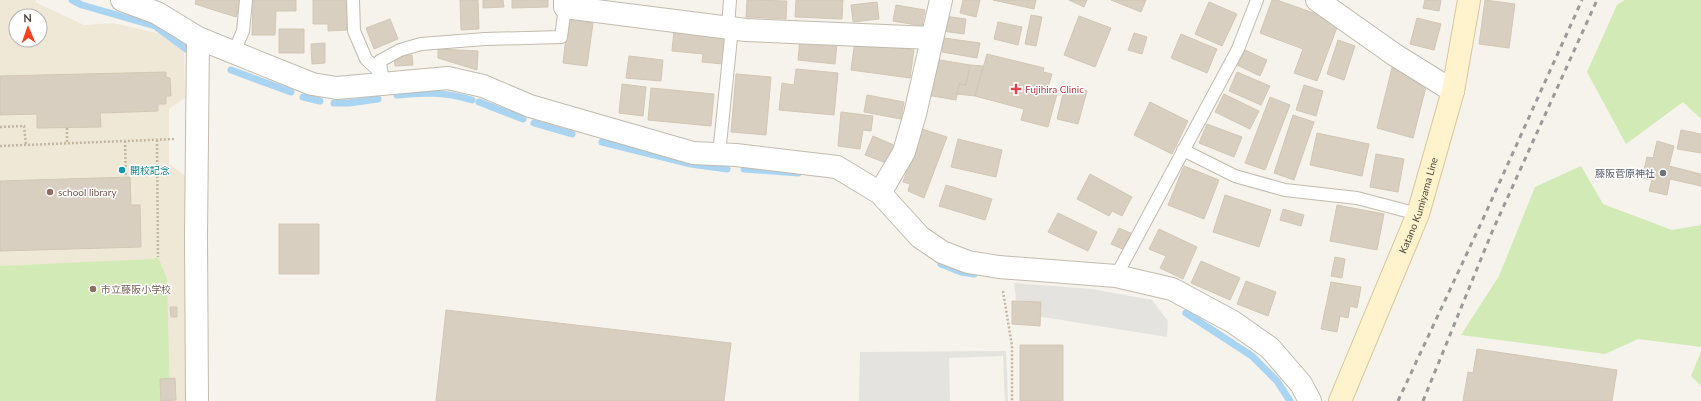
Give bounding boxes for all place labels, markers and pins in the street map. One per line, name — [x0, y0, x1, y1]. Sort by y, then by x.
marker: Fujihira Clinic — [1010, 83, 1022, 95]
place label: Fujihira Clinic — [1025, 83, 1084, 95]
place label: 開校記念 — [130, 164, 170, 176]
marker: 開校記念 — [117, 165, 127, 175]
place label: 藤阪菅原神社 — [1595, 167, 1655, 179]
marker: 藤阪菅原神社 — [1658, 168, 1668, 178]
place label: school library — [58, 186, 117, 198]
marker: school library — [45, 187, 55, 197]
place label: 市立藤阪小学校 — [101, 283, 171, 295]
marker: 市立藤阪小学校 — [88, 284, 98, 294]

